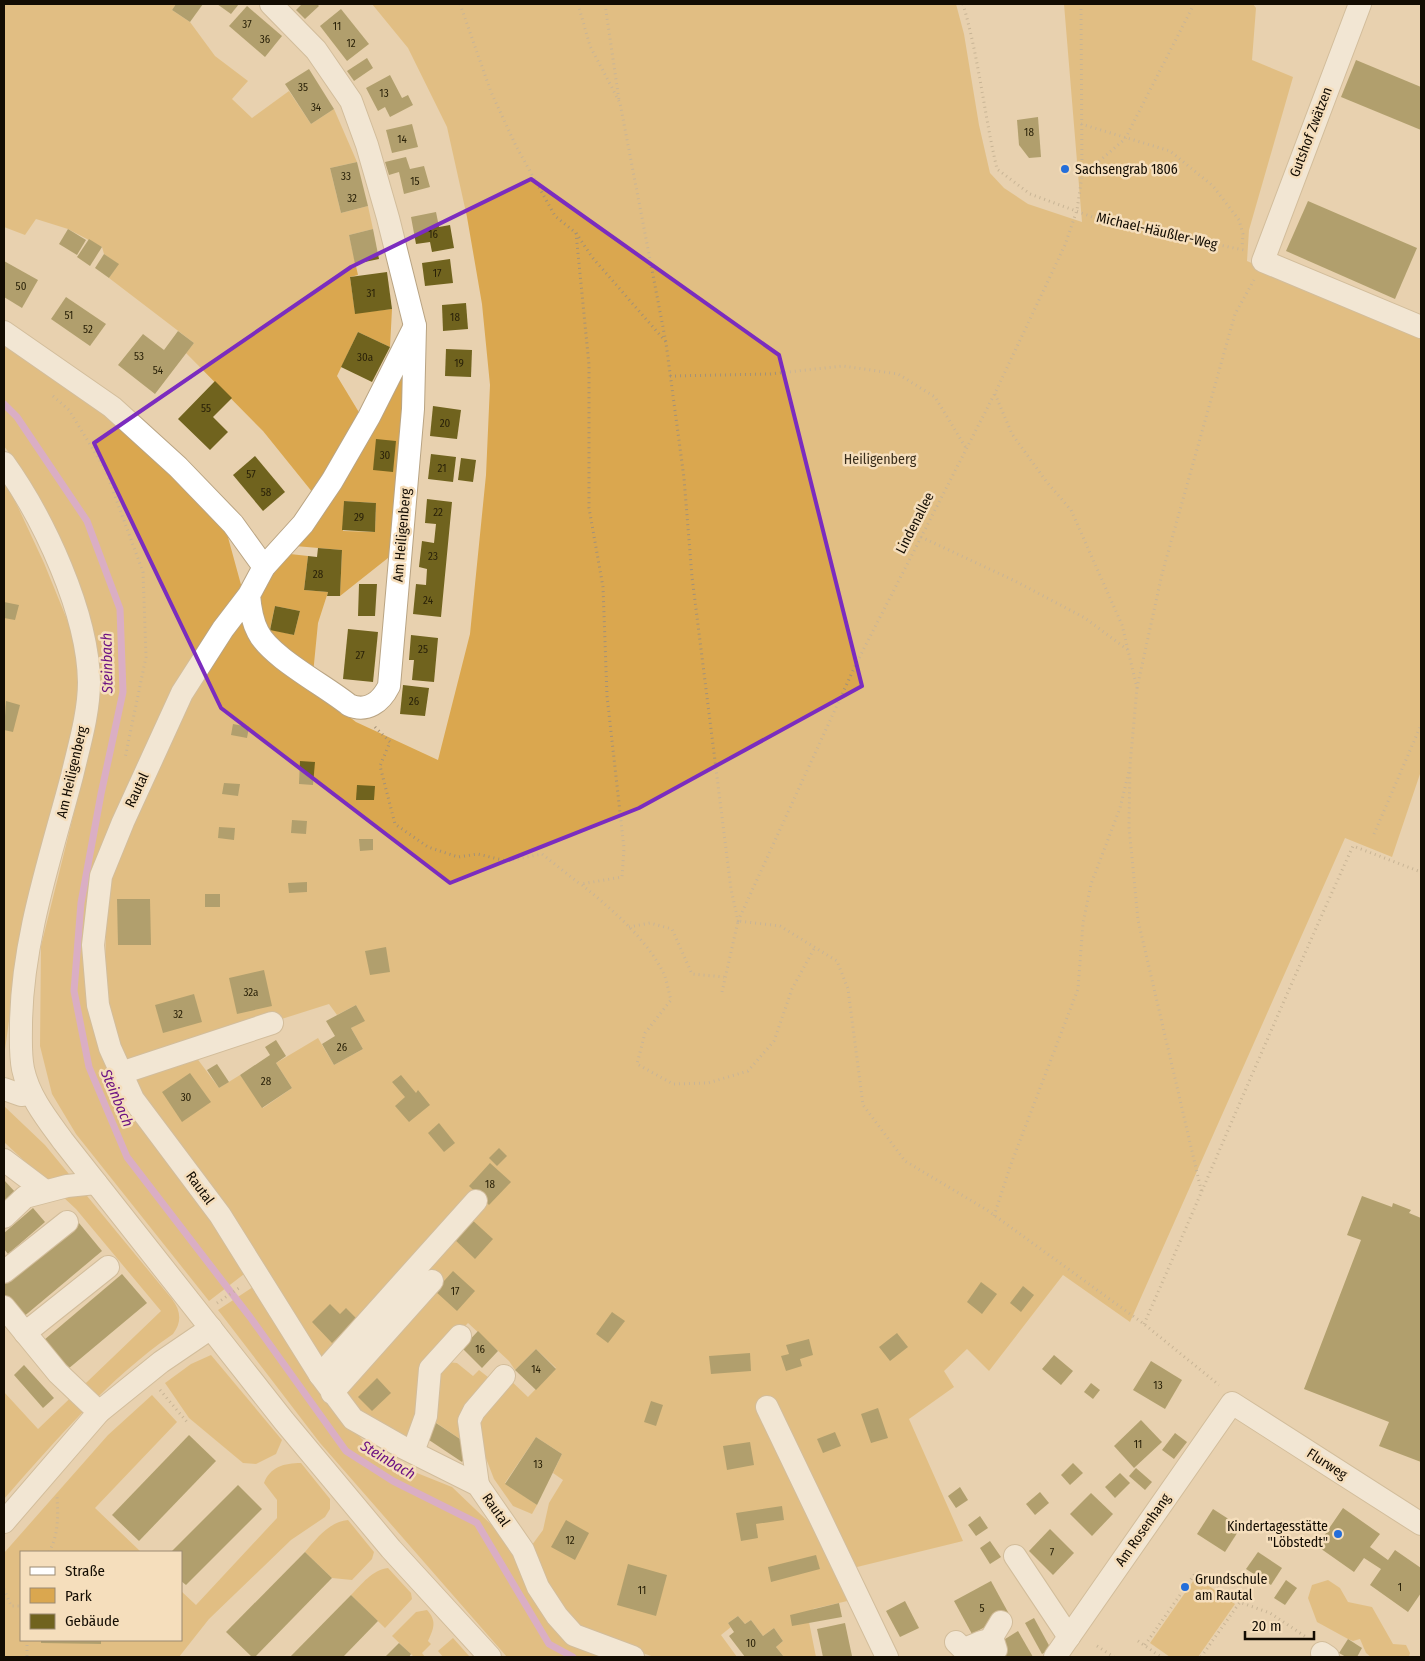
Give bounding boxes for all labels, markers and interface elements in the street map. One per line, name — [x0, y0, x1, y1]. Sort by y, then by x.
house number: 37 — [242, 18, 252, 31]
house number: 11 — [333, 20, 341, 33]
house number: 36 — [260, 33, 271, 46]
house number: 12 — [346, 37, 356, 50]
house number: 35 — [298, 81, 308, 94]
street label: Gutshof Zwätzen — [1286, 85, 1336, 179]
house number: 13 — [379, 87, 389, 100]
house number: 34 — [311, 101, 322, 114]
house number: 18 — [1024, 126, 1034, 139]
house number: 14 — [397, 133, 407, 146]
place label: Sachsengrab 1806 — [1075, 161, 1178, 178]
marker: Sachsengrab 1806 — [1059, 163, 1071, 175]
house number: 33 — [341, 170, 351, 183]
house number: 15 — [410, 175, 420, 188]
house number: 32 — [347, 192, 357, 205]
street label: Michael-Häußler-Weg — [1095, 209, 1219, 253]
house number: 16 — [428, 228, 438, 241]
house number: 17 — [433, 267, 442, 280]
house number: 50 — [16, 280, 27, 293]
house number: 31 — [367, 287, 376, 300]
house number: 51 — [65, 309, 73, 322]
house number: 18 — [450, 311, 460, 324]
house number: 52 — [83, 323, 93, 336]
house number: 53 — [134, 350, 144, 363]
house number: 30a — [357, 351, 373, 364]
house number: 19 — [454, 357, 464, 370]
house number: 54 — [153, 364, 164, 377]
house number: 55 — [201, 402, 211, 415]
house number: 20 — [440, 417, 451, 430]
house number: 30 — [380, 449, 391, 462]
park label: Heiligenberg — [844, 451, 917, 468]
house number: 21 — [438, 462, 446, 475]
house number: 57 — [246, 468, 256, 481]
house number: 58 — [261, 486, 272, 499]
street label: Am Heiligenberg — [389, 487, 415, 582]
street label: Lindenallee — [892, 489, 938, 557]
house number: 22 — [433, 506, 443, 519]
house number: 29 — [354, 511, 364, 524]
house number: 23 — [428, 550, 438, 563]
house number: 28 — [313, 568, 324, 581]
house number: 24 — [423, 594, 434, 607]
water label: Steinbach — [97, 633, 117, 694]
house number: 25 — [418, 643, 428, 656]
house number: 27 — [355, 649, 365, 662]
house number: 26 — [409, 695, 420, 708]
street label: Am Heiligenberg — [53, 724, 91, 820]
street label: Rautal — [122, 770, 153, 810]
house number: 32a — [243, 986, 259, 999]
house number: 32 — [173, 1008, 183, 1021]
house number: 26 — [337, 1041, 348, 1054]
water label: Steinbach — [96, 1066, 137, 1129]
house number: 28 — [261, 1075, 272, 1088]
house number: 30 — [181, 1091, 192, 1104]
street label: Rautal — [182, 1168, 218, 1208]
house number: 18 — [485, 1178, 495, 1191]
house number: 17 — [451, 1285, 460, 1298]
house number: 16 — [475, 1343, 485, 1356]
house number: 14 — [531, 1363, 541, 1376]
house number: 13 — [1153, 1379, 1163, 1392]
water label: Steinbach — [357, 1436, 419, 1483]
house number: 11 — [1134, 1438, 1142, 1451]
street label: Flurweg — [1304, 1445, 1351, 1483]
house number: 13 — [533, 1458, 543, 1471]
street label: Rautal — [479, 1490, 514, 1530]
street label: Am Rosenhang — [1112, 1490, 1174, 1570]
place label: Kindertagesstätte "Löbstedt" — [1227, 1518, 1328, 1551]
marker: Kindertagesstätte "Löbstedt" — [1332, 1528, 1344, 1540]
house number: 12 — [565, 1534, 575, 1547]
house number: 7 — [1050, 1546, 1055, 1559]
legend — [20, 1551, 182, 1641]
text: Straße — [65, 1562, 105, 1580]
place label: Grundschule am Rautal — [1195, 1571, 1267, 1604]
marker: Grundschule am Rautal — [1179, 1581, 1191, 1593]
house number: 1 — [1398, 1581, 1402, 1594]
house number: 11 — [638, 1584, 646, 1597]
text: Park — [65, 1587, 92, 1605]
house number: 5 — [979, 1602, 985, 1615]
scale bar — [1245, 1608, 1314, 1640]
text: Gebäude — [65, 1612, 120, 1630]
text: 20 m — [1252, 1617, 1282, 1635]
house number: 10 — [746, 1637, 756, 1650]

